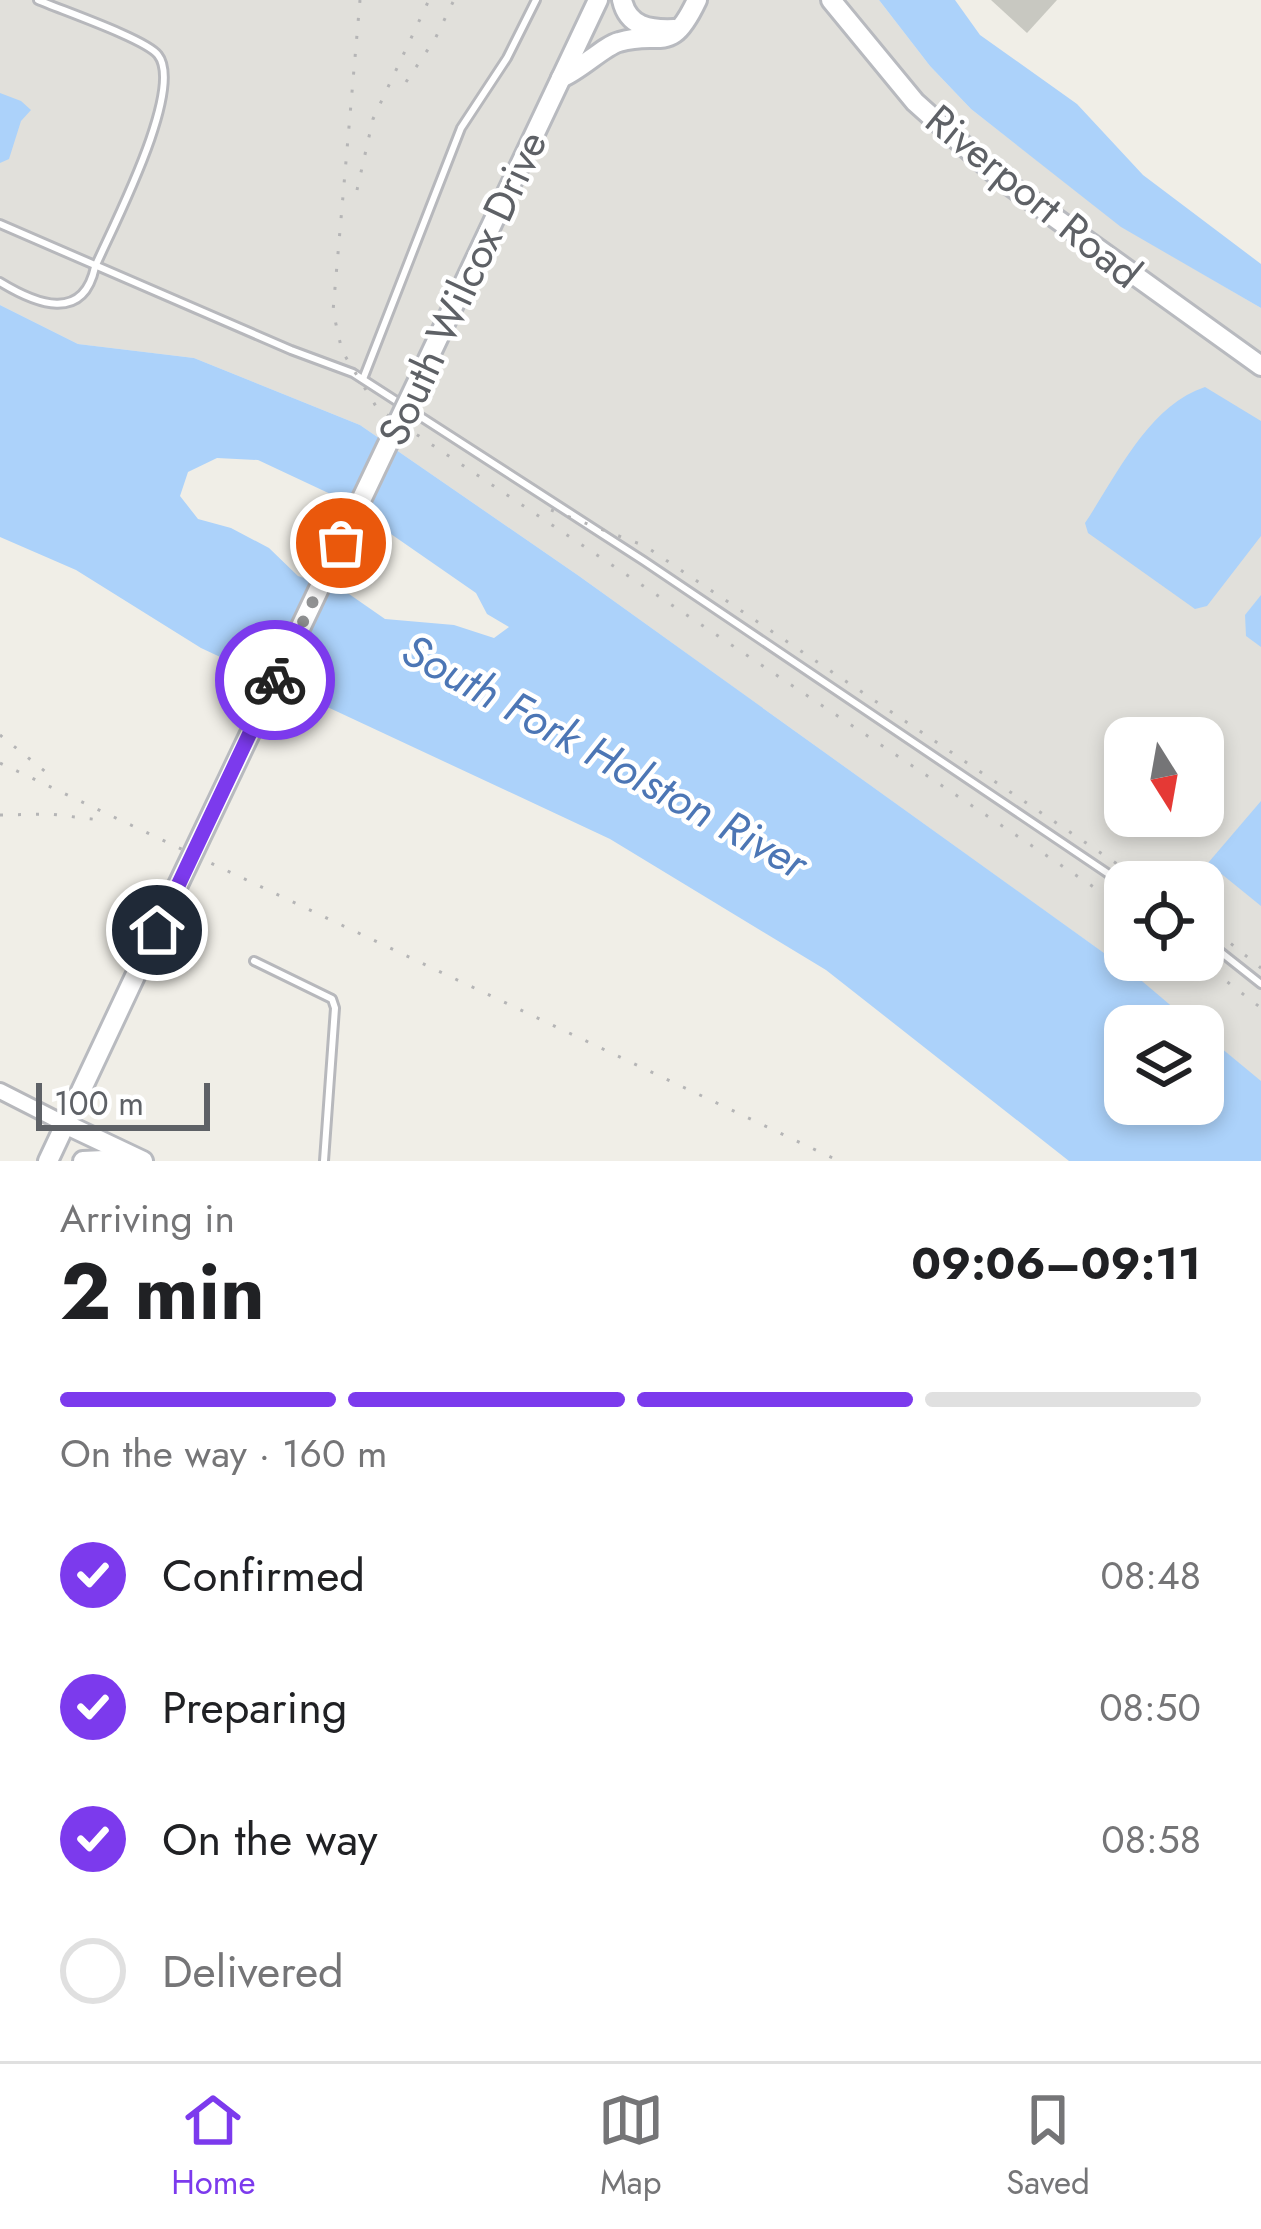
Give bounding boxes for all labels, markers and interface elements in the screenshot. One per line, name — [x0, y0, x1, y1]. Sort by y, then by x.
street label: Riverport Road — [912, 90, 1155, 303]
street label: South Wilcox Drive — [363, 121, 562, 456]
pin — [290, 492, 392, 594]
icon: bag — [308, 510, 374, 576]
water label: South Fork Holston River — [390, 618, 821, 896]
courier — [215, 620, 335, 740]
icon: bike — [242, 647, 308, 713]
north arrow — [1104, 717, 1224, 837]
map controls — [1104, 717, 1224, 1125]
button: locate — [1104, 861, 1224, 981]
pin — [106, 879, 208, 981]
icon: home — [124, 897, 190, 963]
button: layers — [1104, 1005, 1224, 1125]
scale bar — [36, 1077, 210, 1130]
text: 100 m — [54, 1080, 144, 1127]
text: Arriving in — [60, 1190, 235, 1247]
text: 09:06–09:11 — [911, 1231, 1201, 1296]
text: 2 min — [60, 1236, 265, 1348]
text: On the way · 160 m — [60, 1425, 387, 1482]
icon: check — [60, 1542, 126, 1608]
text: Confirmed — [162, 1543, 365, 1608]
text: 08:48 — [1101, 1547, 1201, 1604]
icon: check — [60, 1674, 126, 1740]
text: Preparing — [162, 1675, 347, 1740]
text: 08:50 — [1099, 1679, 1201, 1736]
icon: check — [60, 1806, 126, 1872]
text: On the way — [162, 1807, 378, 1872]
text: 08:58 — [1101, 1811, 1201, 1868]
text: Delivered — [162, 1939, 344, 2004]
tab: Home — [171, 2087, 256, 2206]
tab: Map — [598, 2087, 664, 2206]
tab: Saved — [1006, 2087, 1090, 2206]

